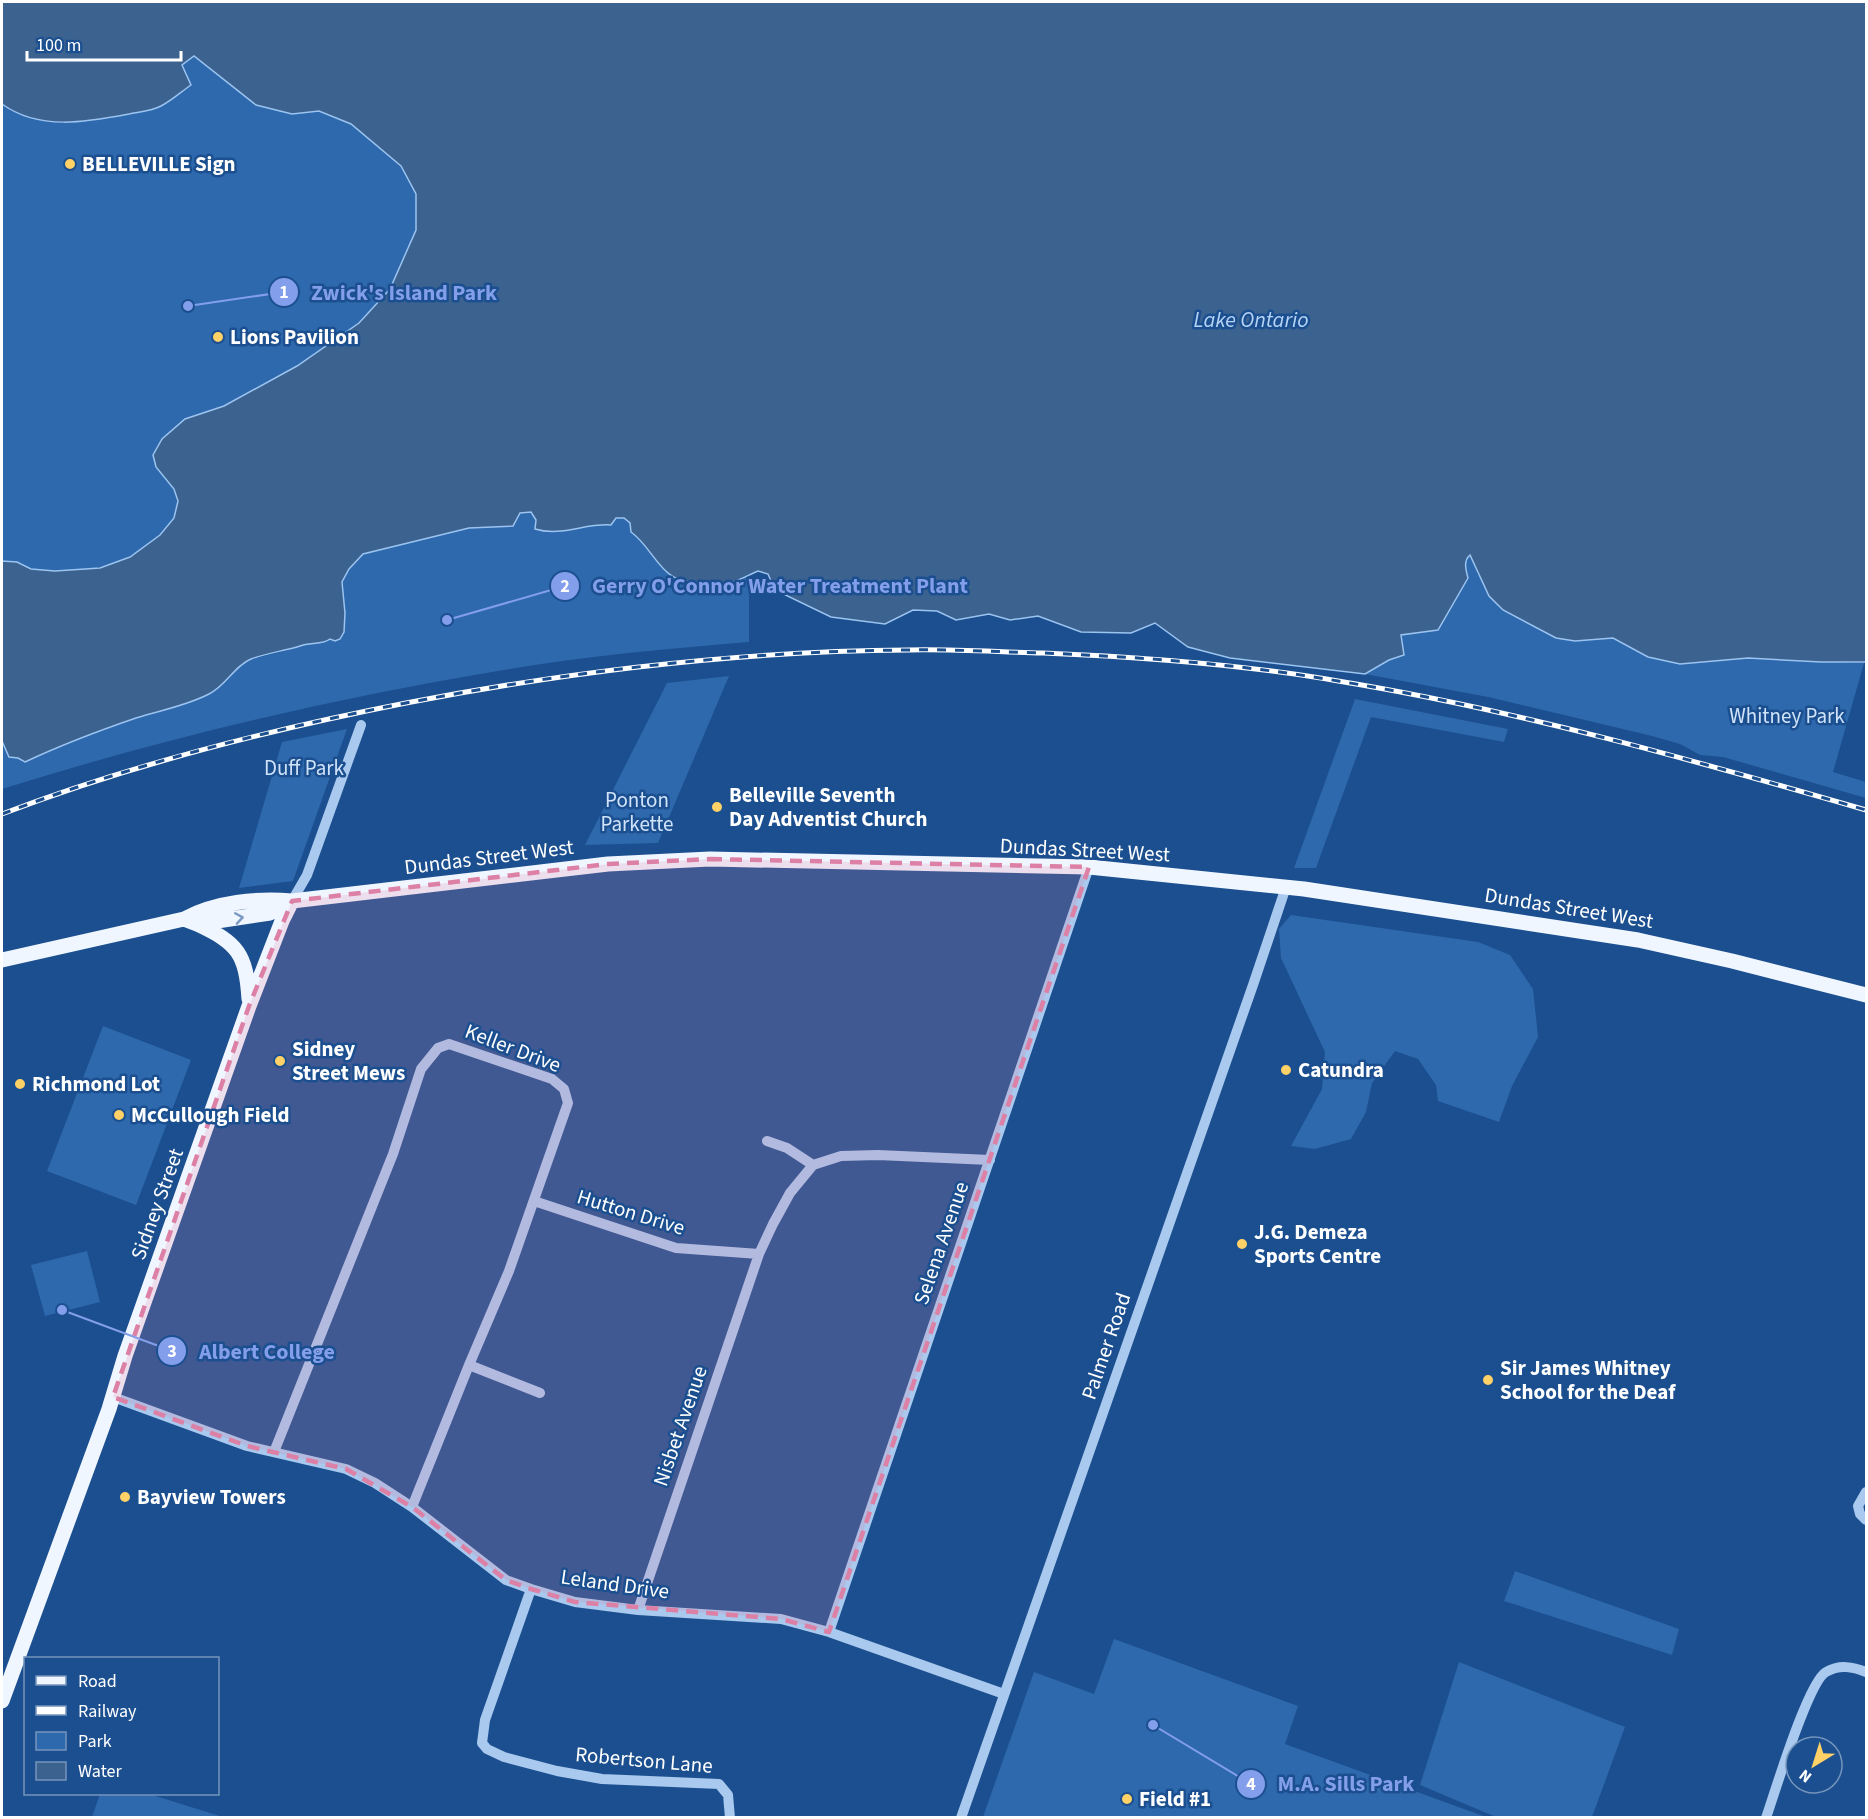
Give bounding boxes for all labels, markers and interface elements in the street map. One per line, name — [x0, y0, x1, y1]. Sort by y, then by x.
scale bar — [27, 24, 182, 62]
text: 100 m — [36, 33, 81, 58]
place label: BELLEVILLE Sign — [82, 149, 236, 179]
marker: BELLEVILLE Sign — [63, 157, 77, 171]
callout: Zwick's Island Park — [269, 272, 509, 312]
text: Zwick's Island Park — [311, 277, 497, 309]
text: 1 — [279, 280, 289, 305]
water label: Lake Ontario — [1194, 304, 1308, 336]
place label: Lions Pavilion — [230, 322, 359, 352]
marker: Lions Pavilion — [211, 330, 225, 344]
callout: Gerry O'Connor Water Treatment Plant — [550, 566, 980, 606]
text: Gerry O'Connor Water Treatment Plant — [592, 570, 968, 602]
text: 2 — [560, 574, 570, 599]
park label: Whitney Park — [1729, 701, 1845, 731]
park label: Duff Park — [264, 753, 345, 783]
place label: Belleville Seventh Day Adventist Church — [729, 780, 927, 834]
park label: Ponton Parkette — [601, 785, 674, 839]
marker: Belleville Seventh Day Adventist Church — [710, 800, 724, 814]
street label: Dundas Street West — [999, 831, 1171, 869]
street label: Dundas Street West — [403, 832, 575, 882]
street label: Dundas Street West — [1483, 880, 1655, 936]
one-way arrow — [234, 912, 244, 924]
street label: Keller Drive — [461, 1016, 565, 1080]
place label: Sidney Street Mews — [292, 1034, 405, 1088]
marker: Sidney Street Mews — [273, 1054, 287, 1068]
place label: Catundra — [1298, 1055, 1384, 1085]
marker: Catundra — [1279, 1063, 1293, 1077]
place label: Richmond Lot — [32, 1069, 160, 1099]
marker: Richmond Lot — [13, 1077, 27, 1091]
place label: McCullough Field — [131, 1100, 290, 1130]
marker: McCullough Field — [112, 1108, 126, 1122]
street label: Sidney Street — [123, 1144, 191, 1264]
street label: Selena Avenue — [906, 1177, 976, 1309]
street label: Hutton Drive — [573, 1181, 689, 1243]
place label: J.G. Demeza Sports Centre — [1254, 1217, 1381, 1271]
marker: J.G. Demeza Sports Centre — [1235, 1237, 1249, 1251]
street label: Palmer Road — [1074, 1288, 1138, 1404]
callout: Albert College — [157, 1331, 347, 1371]
text: Albert College — [198, 1336, 335, 1368]
text: 3 — [167, 1339, 177, 1364]
place label: Sir James Whitney School for the Deaf — [1500, 1353, 1676, 1407]
street label: Nisbet Avenue — [645, 1362, 715, 1490]
marker: Sir James Whitney School for the Deaf — [1481, 1373, 1495, 1387]
place label: Bayview Towers — [137, 1482, 286, 1512]
marker: Bayview Towers — [118, 1490, 132, 1504]
street label: Leland Drive — [559, 1562, 671, 1606]
legend — [24, 1657, 219, 1795]
text: Road — [78, 1669, 117, 1694]
text: Railway — [78, 1699, 137, 1724]
text: Park — [78, 1729, 112, 1754]
north arrow — [1784, 1735, 1844, 1795]
street label: Robertson Lane — [574, 1739, 714, 1781]
text: Water — [78, 1759, 122, 1784]
callout: M.A. Sills Park — [1236, 1764, 1427, 1804]
text: N — [1794, 1764, 1816, 1788]
text: M.A. Sills Park — [1278, 1768, 1414, 1800]
text: 4 — [1246, 1772, 1256, 1797]
place label: Field #1 — [1139, 1784, 1211, 1814]
marker: Field #1 — [1120, 1792, 1134, 1806]

